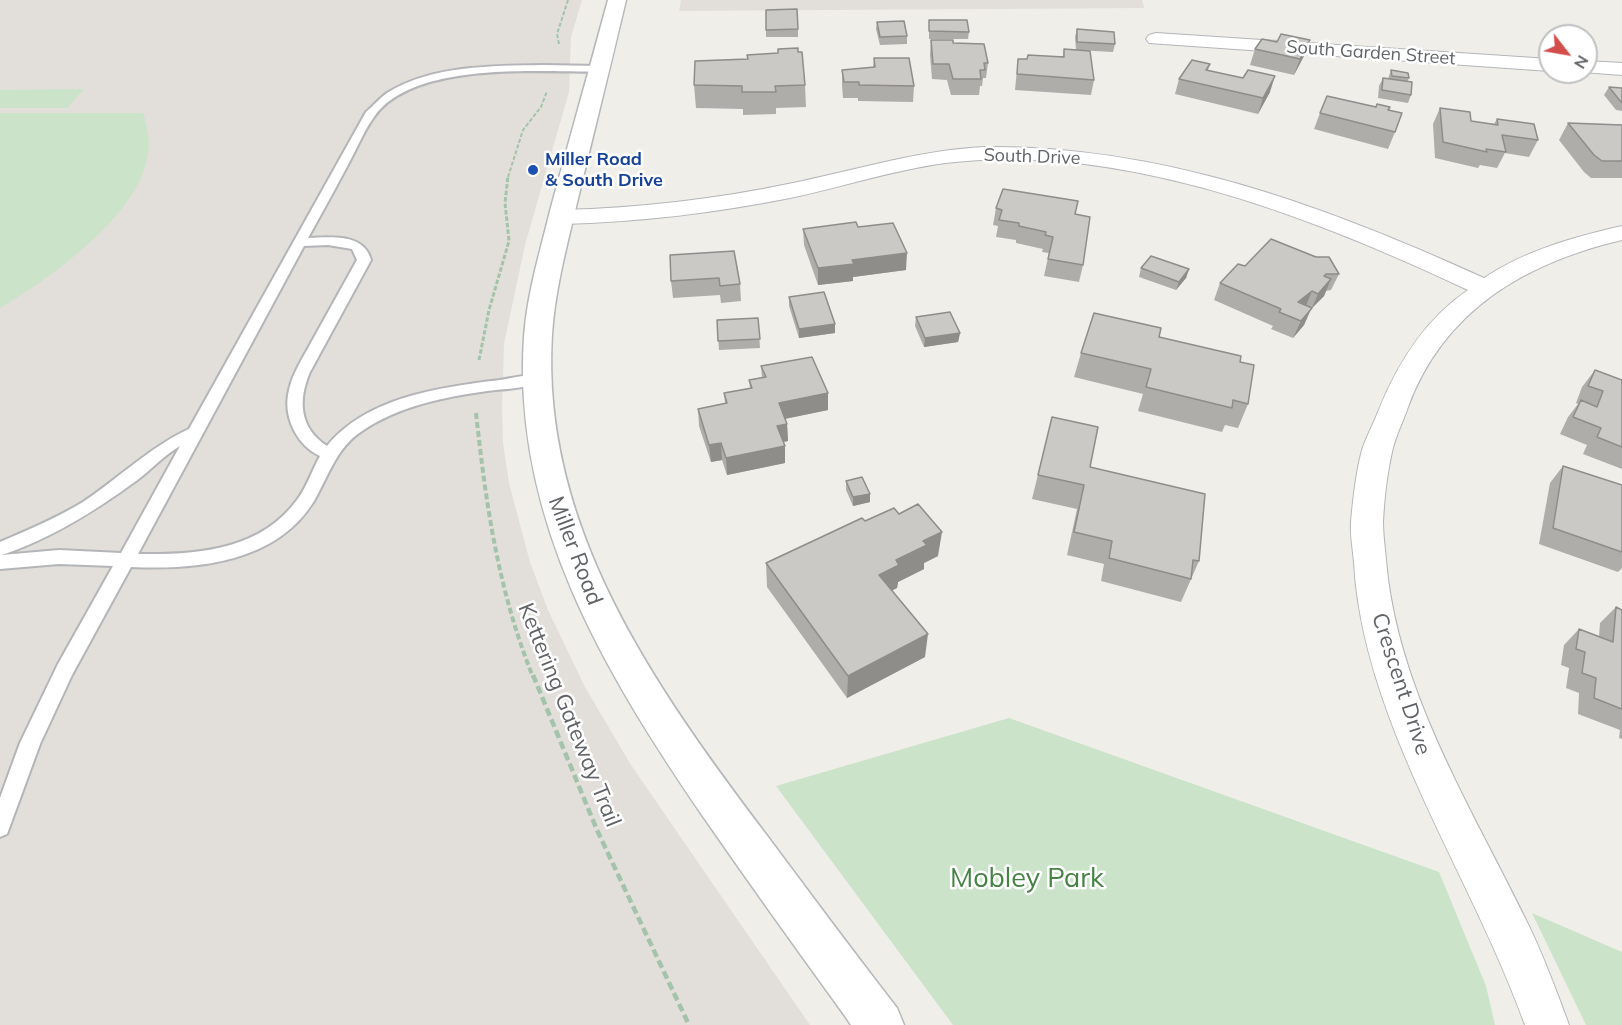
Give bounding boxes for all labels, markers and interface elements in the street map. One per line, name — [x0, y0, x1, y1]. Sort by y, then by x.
north arrow — [1538, 24, 1598, 84]
street label: South Garden Street — [1286, 36, 1456, 70]
text: N — [1570, 52, 1593, 73]
street label: South Drive — [983, 145, 1081, 169]
place label: Miller Road & South Drive — [545, 149, 663, 192]
marker: Miller Road & South Drive — [526, 163, 540, 177]
street label: Miller Road — [542, 493, 608, 609]
street label: Kettering Gateway Trail — [512, 599, 626, 831]
street label: Crescent Drive — [1366, 610, 1436, 758]
park label: Mobley Park — [950, 863, 1104, 895]

